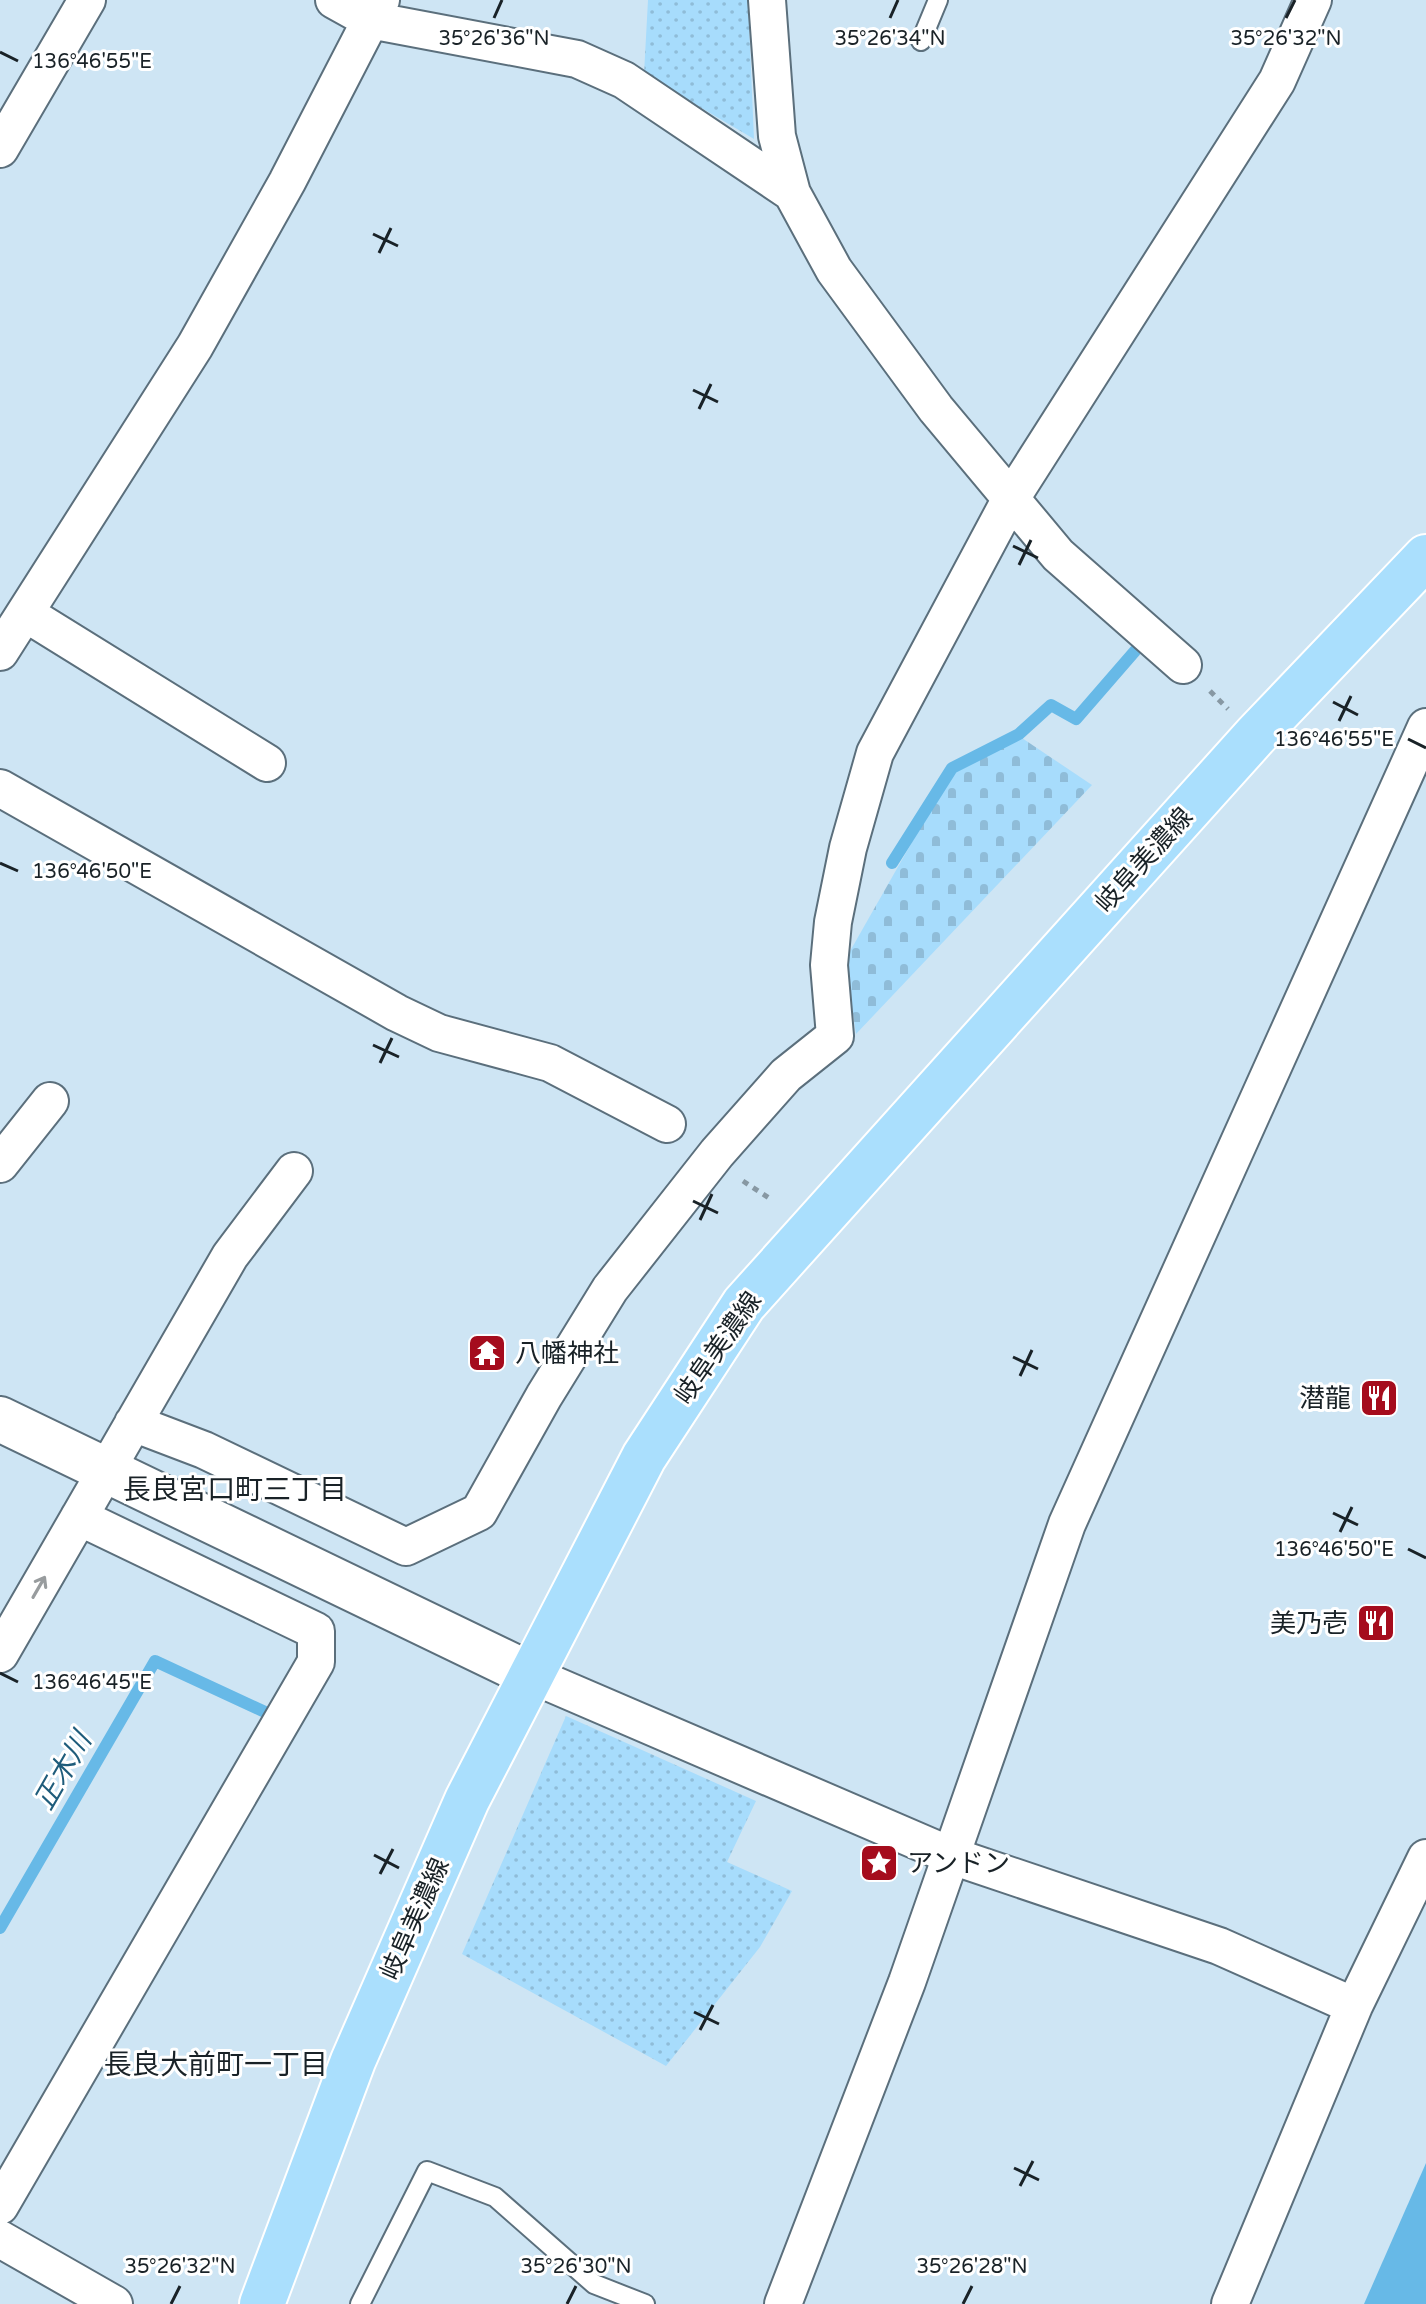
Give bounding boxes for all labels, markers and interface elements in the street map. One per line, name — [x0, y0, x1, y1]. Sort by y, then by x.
text: 35°26'36"N — [438, 27, 550, 51]
text: 35°26'34"N — [834, 27, 946, 51]
text: 35°26'32"N — [1230, 27, 1342, 51]
text: 136°46'55"E — [32, 50, 152, 74]
text: 136°46'55"E — [1274, 728, 1394, 752]
street label: 岐阜美濃線 — [1089, 801, 1199, 919]
text: 136°46'50"E — [32, 860, 152, 884]
street label: 岐阜美濃線 — [668, 1286, 768, 1410]
temple icon: 八幡神社 — [466, 1332, 508, 1374]
place label: 八幡神社 — [515, 1338, 619, 1369]
restaurant icon: 潜龍 — [1358, 1377, 1400, 1419]
place label: 潜龍 — [1299, 1383, 1351, 1414]
district label: 長良宮口町三丁目 — [123, 1473, 347, 1507]
text: 136°46'50"E — [1274, 1538, 1394, 1562]
one-way arrow — [32, 1575, 47, 1599]
restaurant icon: 美乃壱 — [1355, 1602, 1397, 1644]
place label: 美乃壱 — [1270, 1608, 1348, 1639]
text: 136°46'45"E — [32, 1671, 152, 1695]
water label: 正木川 — [27, 1724, 100, 1816]
place icon: アンドン — [858, 1842, 900, 1884]
place label: アンドン — [907, 1848, 1010, 1879]
street label: 岐阜美濃線 — [374, 1853, 456, 1985]
district label: 長良大前町一丁目 — [104, 2048, 328, 2082]
text: 35°26'32"N — [124, 2255, 236, 2279]
text: 35°26'30"N — [520, 2255, 632, 2279]
text: 35°26'28"N — [916, 2255, 1028, 2279]

